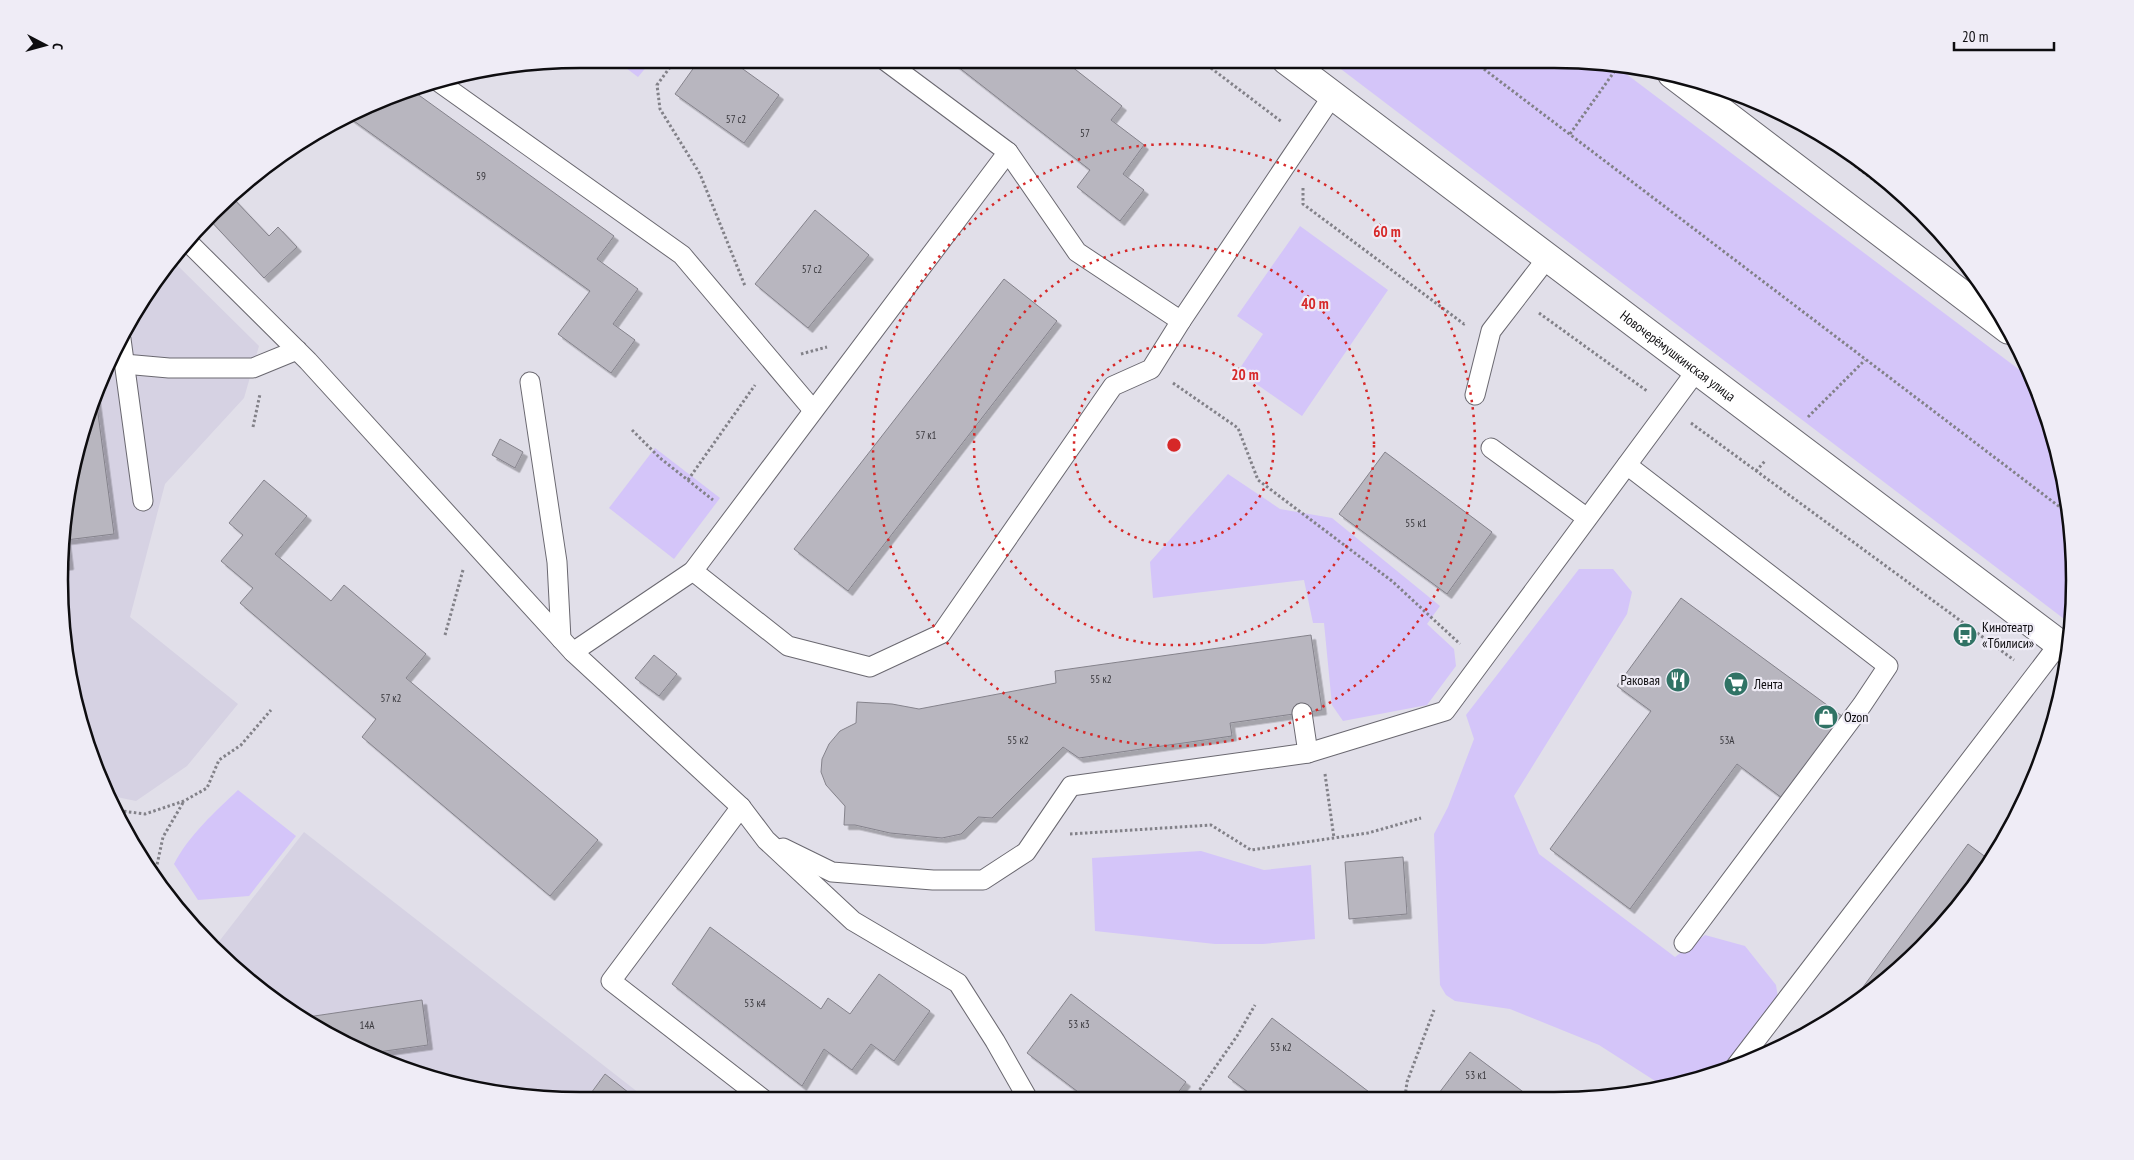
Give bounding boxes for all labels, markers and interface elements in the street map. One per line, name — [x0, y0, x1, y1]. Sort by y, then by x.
north arrow — [20, 20, 70, 70]
scale bar — [1954, 20, 2054, 52]
text: 20 m — [1962, 27, 1988, 46]
text: С — [49, 42, 67, 51]
house number: 57 с2 — [726, 112, 746, 126]
house number: 57 — [1080, 126, 1090, 140]
house number: 59 — [476, 169, 486, 183]
text: 60 m — [1373, 222, 1401, 241]
house number: 57 с2 — [802, 262, 822, 276]
text: 40 m — [1301, 294, 1329, 313]
street label: Новочерёмушкинская улица — [1616, 306, 1739, 405]
text: 20 m — [1231, 365, 1259, 384]
house number: 57 к1 — [916, 428, 937, 442]
centre of rings — [1165, 436, 1183, 454]
house number: 55 к1 — [1405, 516, 1427, 530]
place label: Кинотеатр «Тбилиси» — [1982, 618, 2034, 652]
bus stop icon: Кинотеатр «Тбилиси» — [1952, 622, 1978, 648]
restaurant icon: Раковая — [1665, 667, 1691, 693]
place label: Раковая — [1620, 671, 1660, 689]
supermarket icon: Лента — [1723, 671, 1749, 697]
house number: 55 к2 — [1090, 672, 1112, 686]
place label: Лента — [1753, 675, 1783, 693]
house number: 57 к2 — [381, 691, 402, 705]
shop icon: Ozon — [1813, 704, 1839, 730]
place label: Ozon — [1844, 708, 1869, 726]
house number: 55 к2 — [1007, 733, 1029, 747]
house number: 53А — [1719, 733, 1735, 747]
house number: 53 к4 — [744, 996, 766, 1010]
house number: 53 к3 — [1068, 1017, 1090, 1031]
house number: 14А — [359, 1018, 375, 1032]
house number: 53 к2 — [1270, 1040, 1292, 1054]
house number: 53 к1 — [1465, 1068, 1487, 1082]

